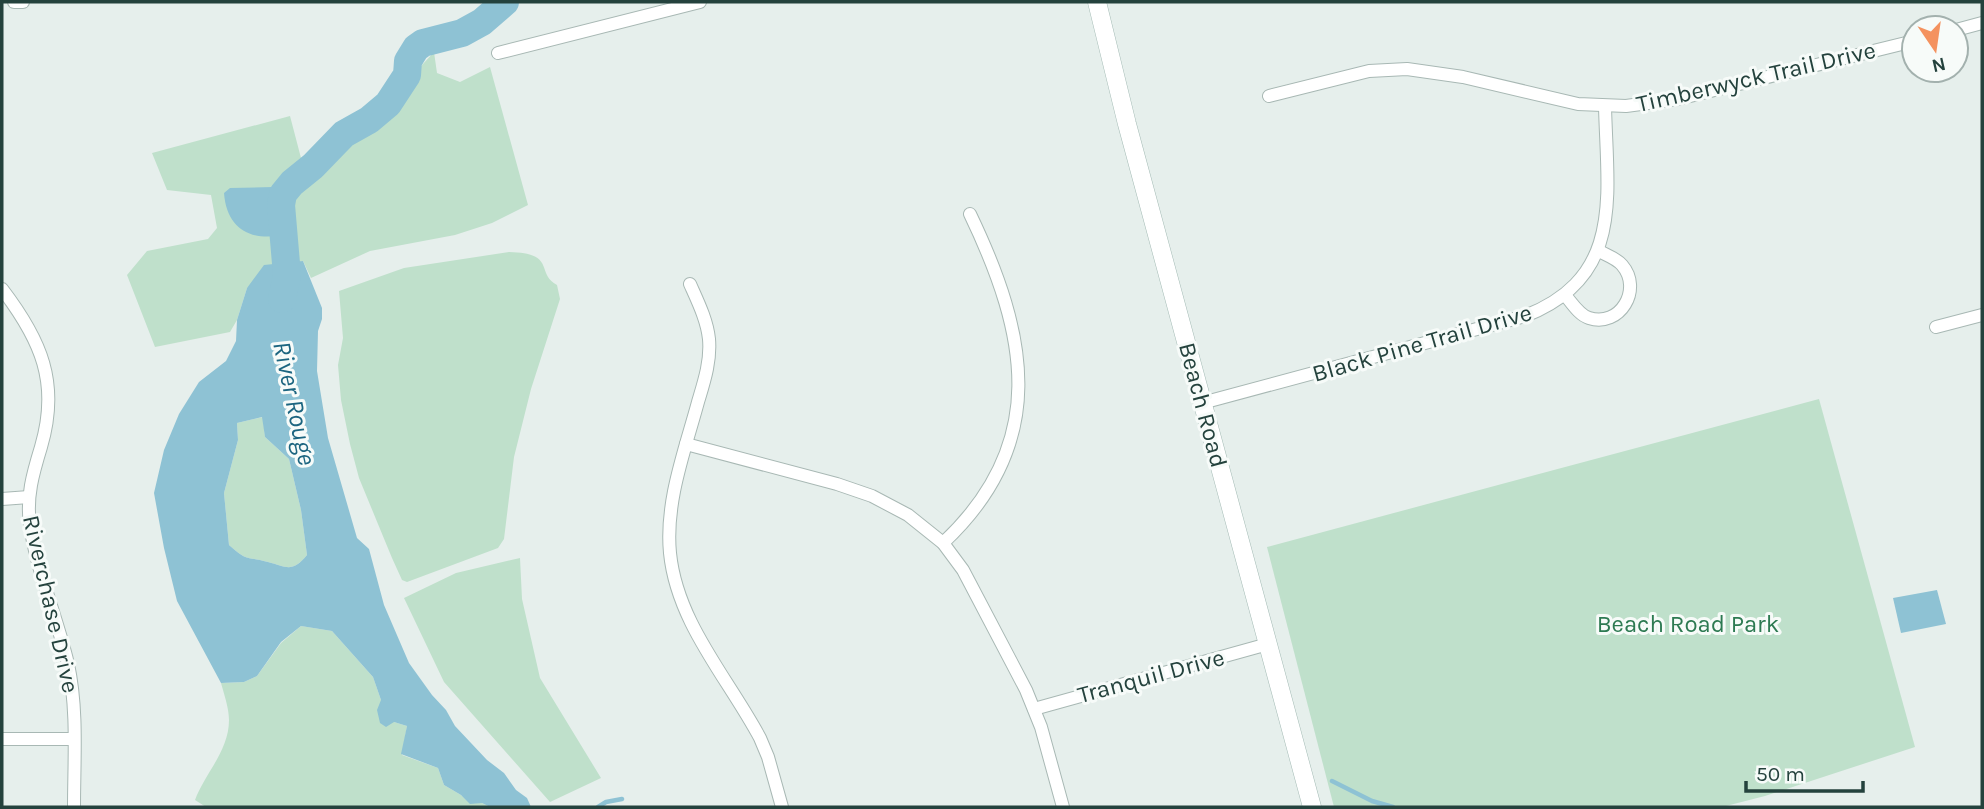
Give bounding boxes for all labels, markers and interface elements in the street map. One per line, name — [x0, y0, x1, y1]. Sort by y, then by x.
north arrow — [1900, 14, 1970, 84]
street label: Timberwyck Trail Drive — [1634, 36, 1878, 118]
text: N — [1929, 52, 1948, 77]
street label: Black Pine Trail Drive — [1309, 298, 1535, 388]
water label: River Rouge — [266, 338, 323, 468]
street label: Beach Road — [1173, 339, 1233, 471]
street label: Riverchase Drive — [17, 512, 85, 696]
park label: Beach Road Park — [1597, 610, 1779, 638]
street label: Tranquil Drive — [1075, 643, 1227, 709]
scale bar — [1746, 750, 1863, 794]
text: 50 m — [1756, 762, 1805, 786]

